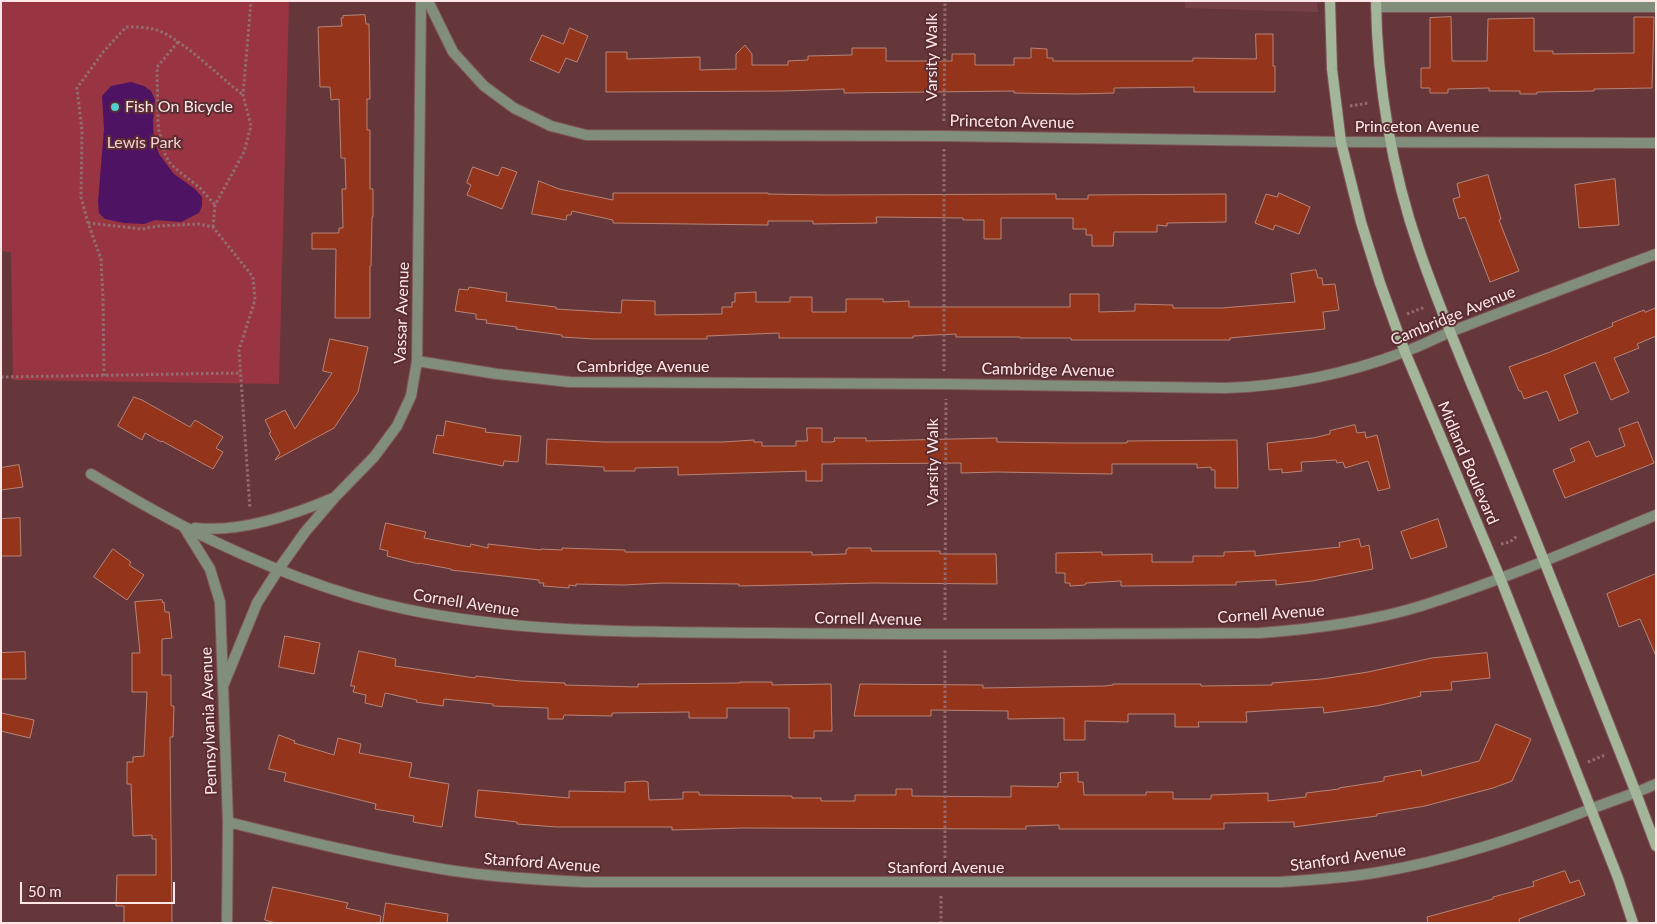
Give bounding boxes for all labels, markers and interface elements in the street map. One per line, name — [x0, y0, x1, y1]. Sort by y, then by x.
street label: Varsity Walk — [922, 13, 942, 101]
place label: Fish On Bicycle — [125, 97, 233, 117]
marker: Fish On Bicycle — [109, 101, 121, 113]
street label: Princeton Avenue — [949, 111, 1075, 133]
street label: Princeton Avenue — [1355, 117, 1479, 137]
park label: Lewis Park — [107, 133, 181, 153]
street label: Vassar Avenue — [391, 262, 413, 364]
street label: Cambridge Avenue — [1388, 282, 1518, 350]
street label: Cambridge Avenue — [576, 357, 710, 377]
street label: Cambridge Avenue — [981, 359, 1115, 381]
street label: Midland Boulevard — [1433, 398, 1503, 528]
street label: Varsity Walk — [923, 418, 943, 506]
street label: Cornell Avenue — [411, 585, 521, 621]
street label: Cornell Avenue — [1217, 601, 1325, 627]
street label: Cornell Avenue — [814, 608, 922, 630]
street label: Pennsylvania Avenue — [197, 647, 221, 795]
street label: Stanford Avenue — [1289, 840, 1407, 876]
street label: Stanford Avenue — [483, 849, 601, 877]
street label: Stanford Avenue — [888, 858, 1004, 878]
scale bar — [22, 872, 178, 904]
text: 50 m — [28, 882, 62, 900]

